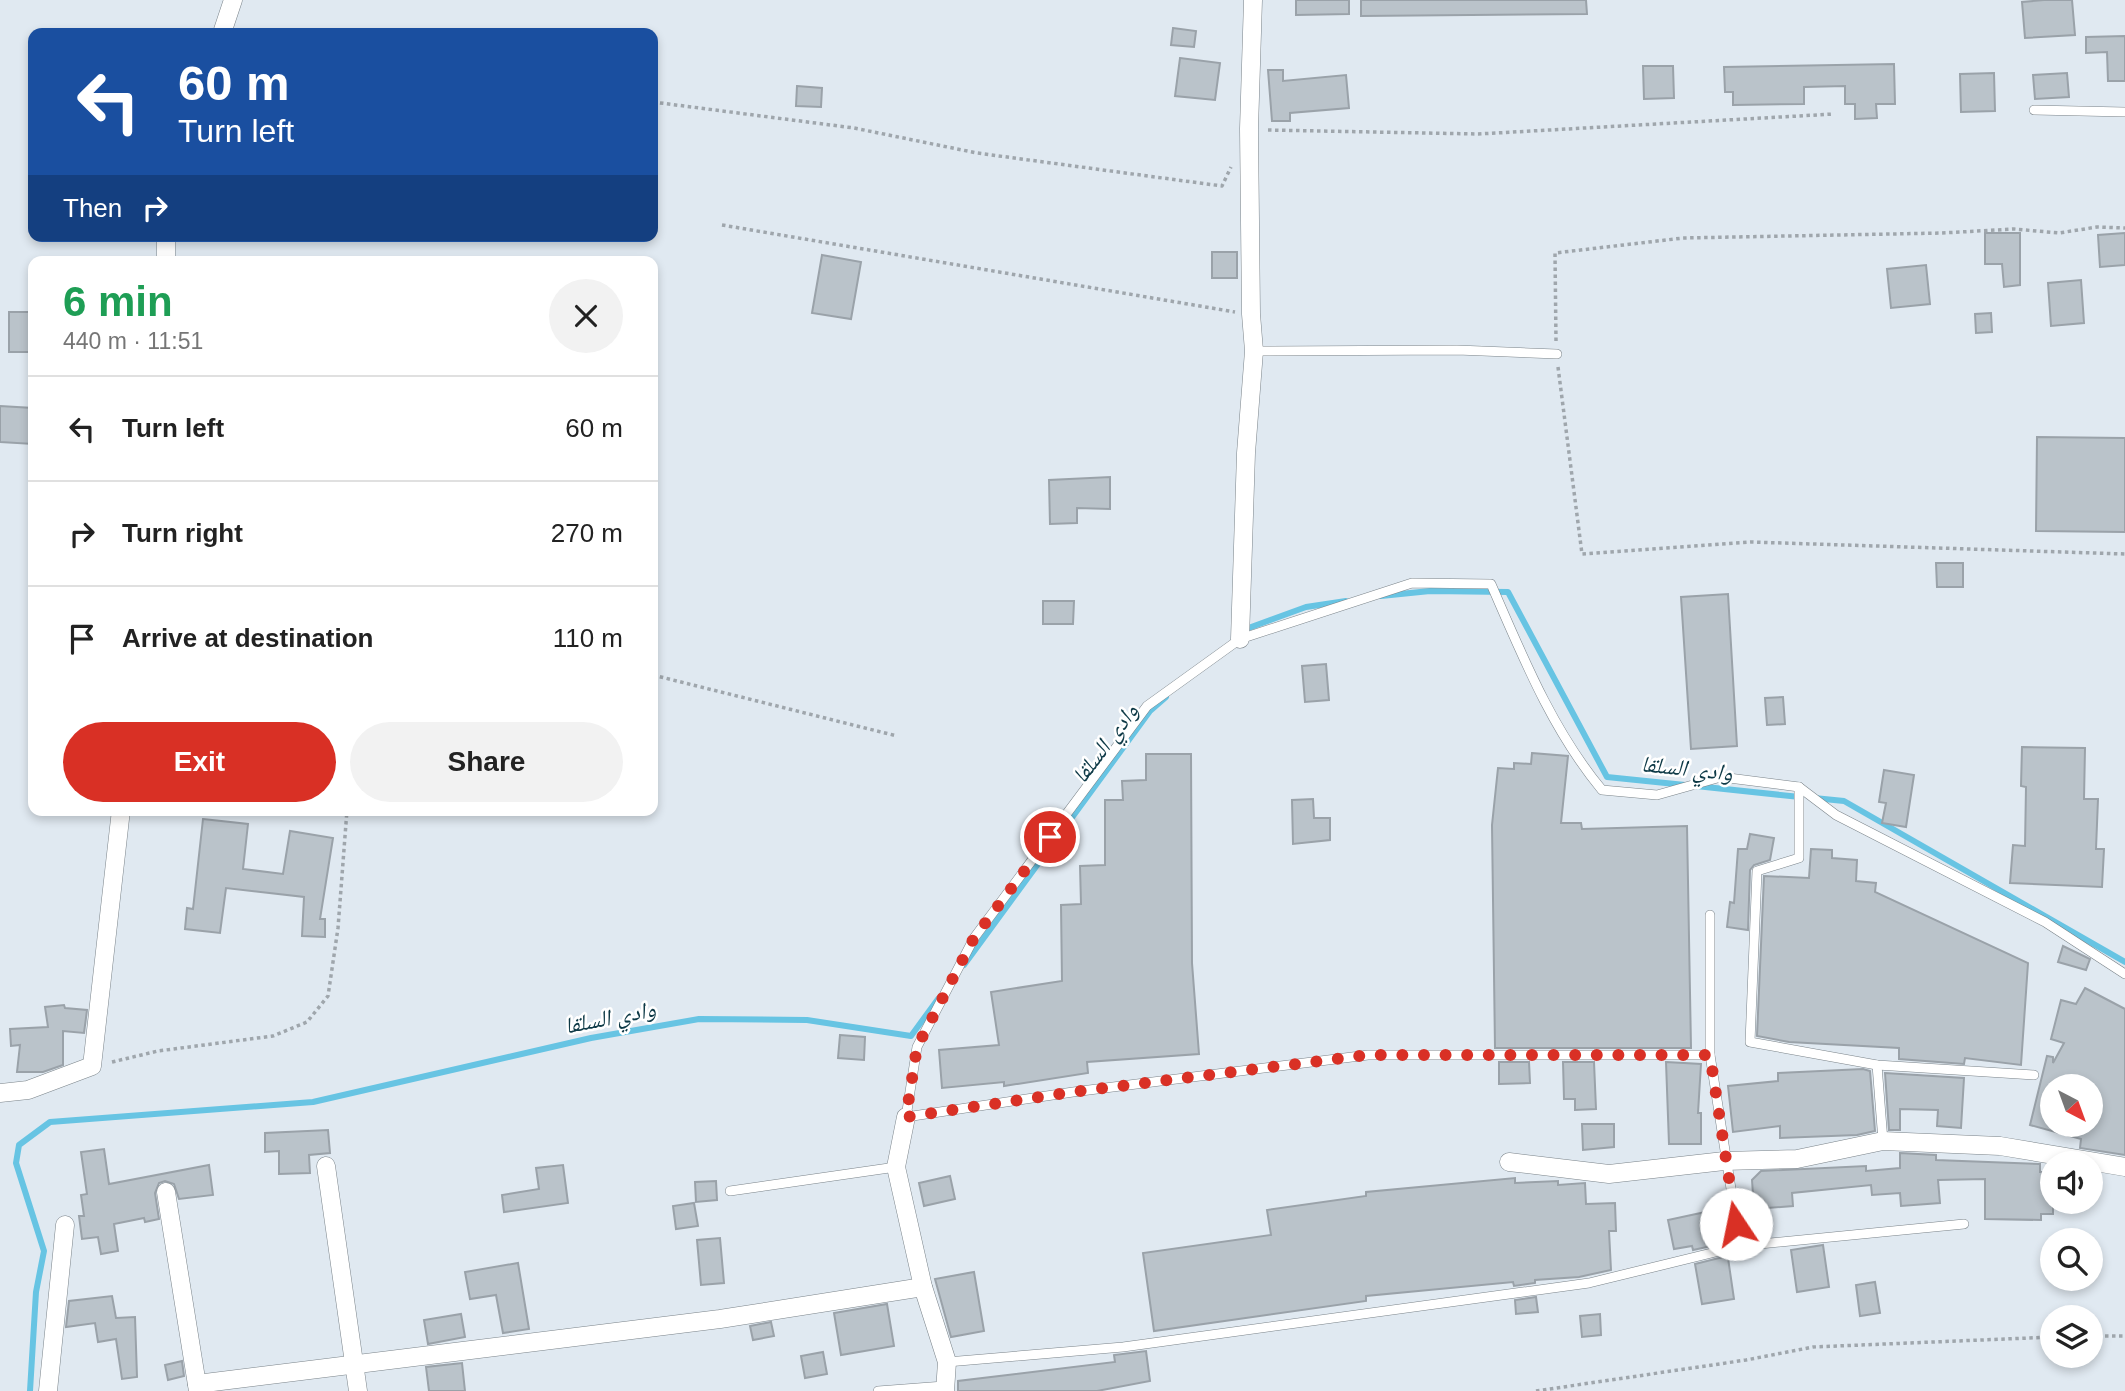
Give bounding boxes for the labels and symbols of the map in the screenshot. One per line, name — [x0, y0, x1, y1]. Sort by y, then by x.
water label: وادي السلقا — [1067, 698, 1148, 791]
water label: وادي السلقا — [1639, 750, 1734, 792]
pin — [1020, 807, 1080, 867]
water label: وادي السلقا — [562, 995, 659, 1044]
north arrow — [2040, 1074, 2104, 1138]
position arrow — [1699, 1187, 1773, 1261]

